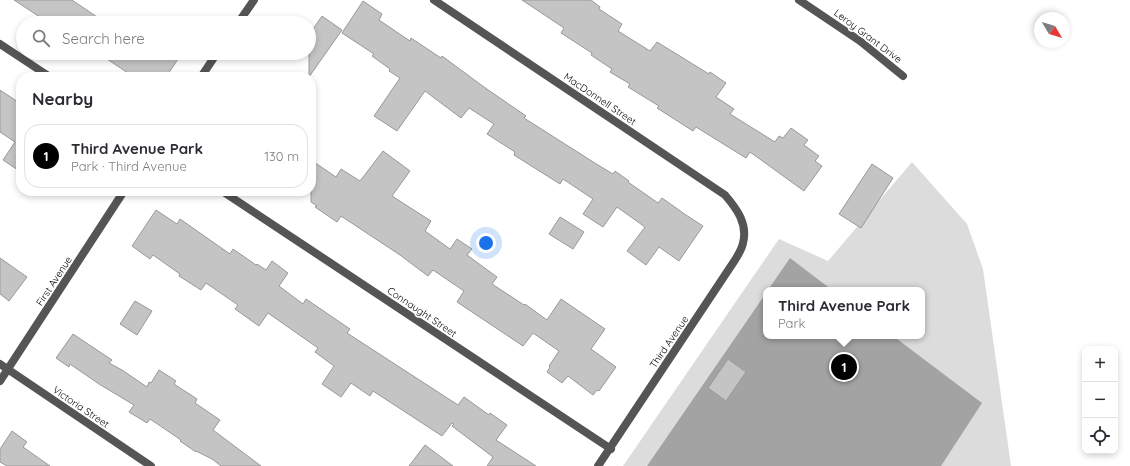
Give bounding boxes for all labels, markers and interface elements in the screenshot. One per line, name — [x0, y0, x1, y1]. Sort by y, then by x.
street label: Leroy Grant Drive — [831, 6, 905, 66]
north arrow — [1034, 12, 1070, 48]
search box — [16, 16, 316, 60]
icon: search — [30, 27, 52, 49]
text: Search here — [62, 29, 145, 48]
street label: MacDonnell Street — [561, 70, 639, 128]
text: Nearby — [32, 88, 93, 109]
text: Third Avenue Park — [71, 139, 203, 158]
text: 1 — [43, 148, 49, 164]
text: 130 m — [264, 148, 299, 164]
text: Park · Third Avenue — [71, 158, 187, 174]
your location — [476, 233, 496, 253]
street label: First Avenue — [33, 253, 75, 308]
street label: Connaught Street — [385, 284, 460, 340]
popup — [763, 287, 925, 339]
text: Third Avenue Park — [778, 296, 910, 315]
street label: Third Avenue — [647, 313, 691, 371]
text: Park — [778, 315, 805, 331]
map controls — [1082, 346, 1118, 454]
button: + — [1082, 346, 1118, 382]
pin: 1 — [831, 352, 857, 382]
button: − — [1082, 382, 1118, 418]
street label: Victoria Street — [50, 383, 112, 431]
button: locate — [1082, 418, 1118, 454]

